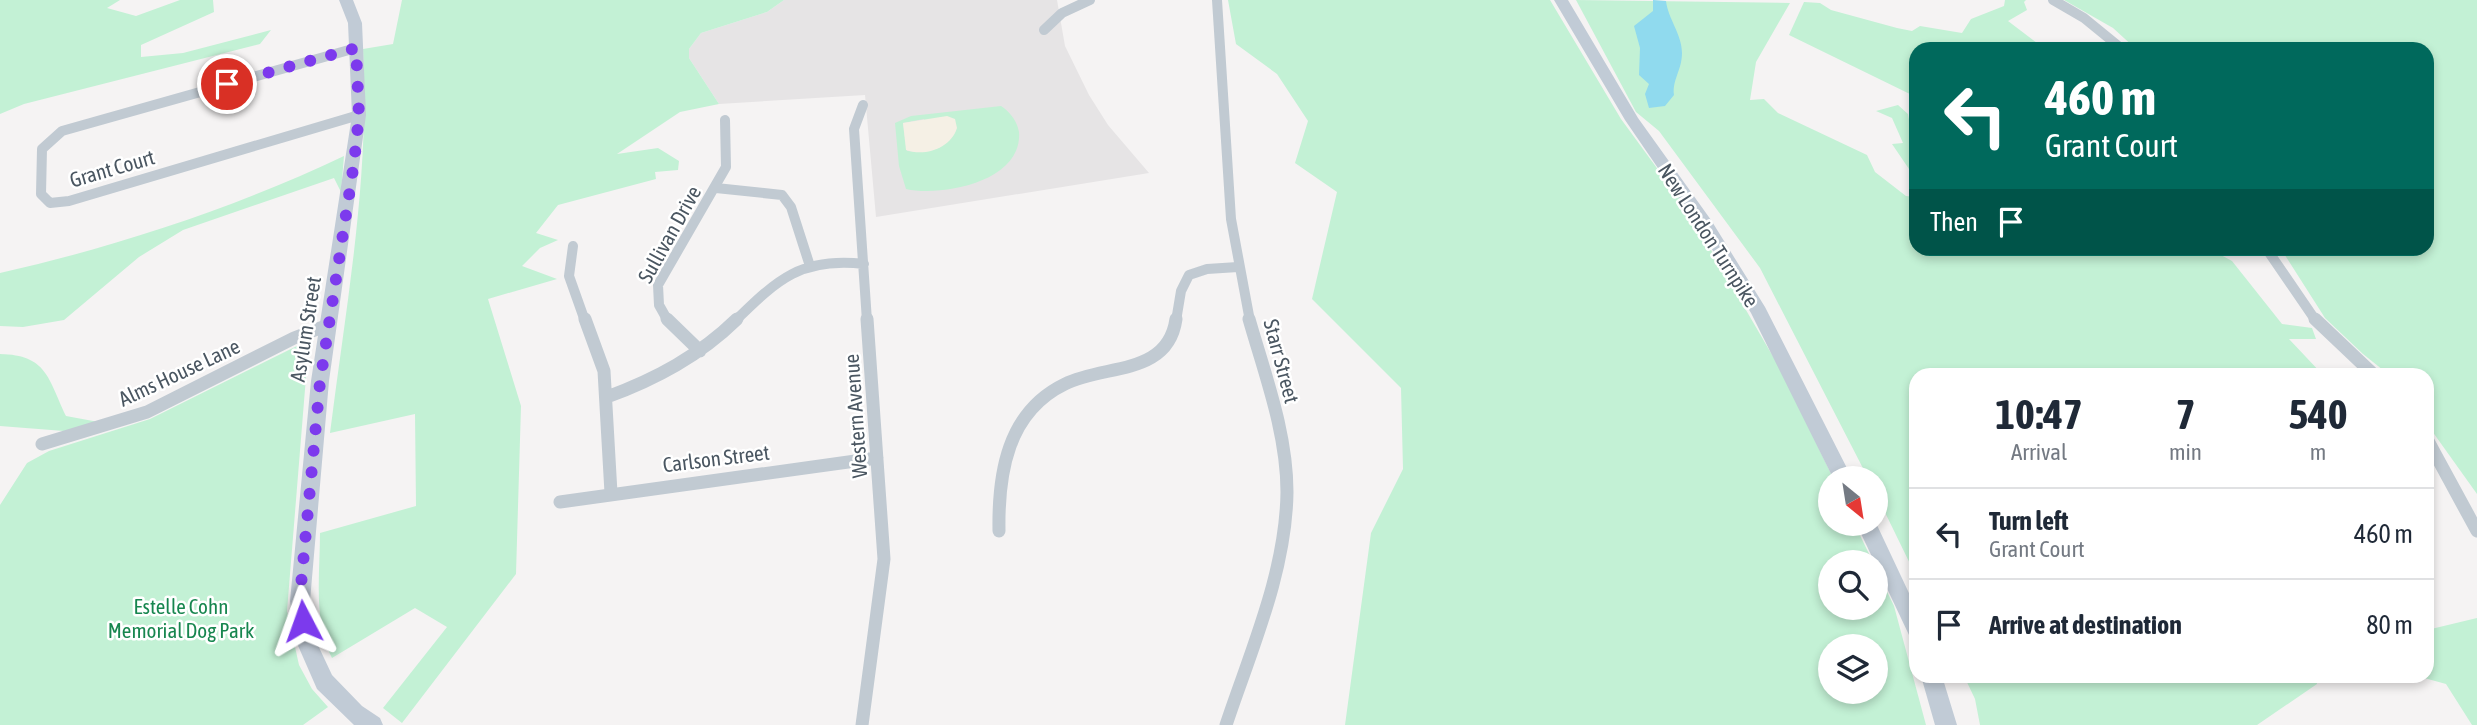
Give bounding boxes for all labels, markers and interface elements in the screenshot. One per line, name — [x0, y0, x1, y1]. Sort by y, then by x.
pin — [197, 54, 257, 114]
icon: arrive — [208, 65, 246, 103]
text: 460 m — [2045, 69, 2156, 125]
icon: left — [1930, 70, 2021, 161]
text: Grant Court — [2045, 127, 2178, 164]
street label: Grant Court — [67, 144, 157, 192]
street label: New London Turnpike — [1654, 159, 1764, 311]
street label: Sullivan Drive — [633, 181, 705, 287]
icon: arrive — [1992, 203, 2030, 241]
text: Then — [1930, 207, 1978, 237]
street label: Asylum Street — [285, 275, 325, 383]
street label: Starr Street — [1259, 316, 1305, 406]
street label: Alms House Lane — [115, 333, 243, 411]
street label: Western Avenue — [839, 353, 871, 479]
text: 10:47 — [1995, 390, 2083, 438]
text: 7 — [2176, 390, 2195, 438]
text: 540 — [2288, 390, 2348, 438]
text: Arrival — [2011, 439, 2067, 465]
text: min — [2169, 439, 2202, 465]
text: m — [2310, 439, 2326, 465]
street label: Carlson Street — [661, 440, 771, 476]
north arrow — [1818, 466, 1888, 536]
map controls — [1818, 466, 1888, 704]
text: Turn left — [1989, 506, 2069, 536]
icon: left — [1930, 515, 1968, 553]
text: 460 m — [2354, 519, 2413, 549]
text: Grant Court — [1989, 536, 2085, 562]
button: search — [1818, 550, 1888, 620]
position arrow — [266, 584, 340, 658]
park label: Estelle Cohn Memorial Dog Park — [108, 594, 254, 642]
icon: arrive — [1930, 606, 1968, 644]
text: Arrive at destination — [1989, 610, 2182, 640]
text: 80 m — [2366, 610, 2413, 640]
button: layers — [1818, 634, 1888, 704]

